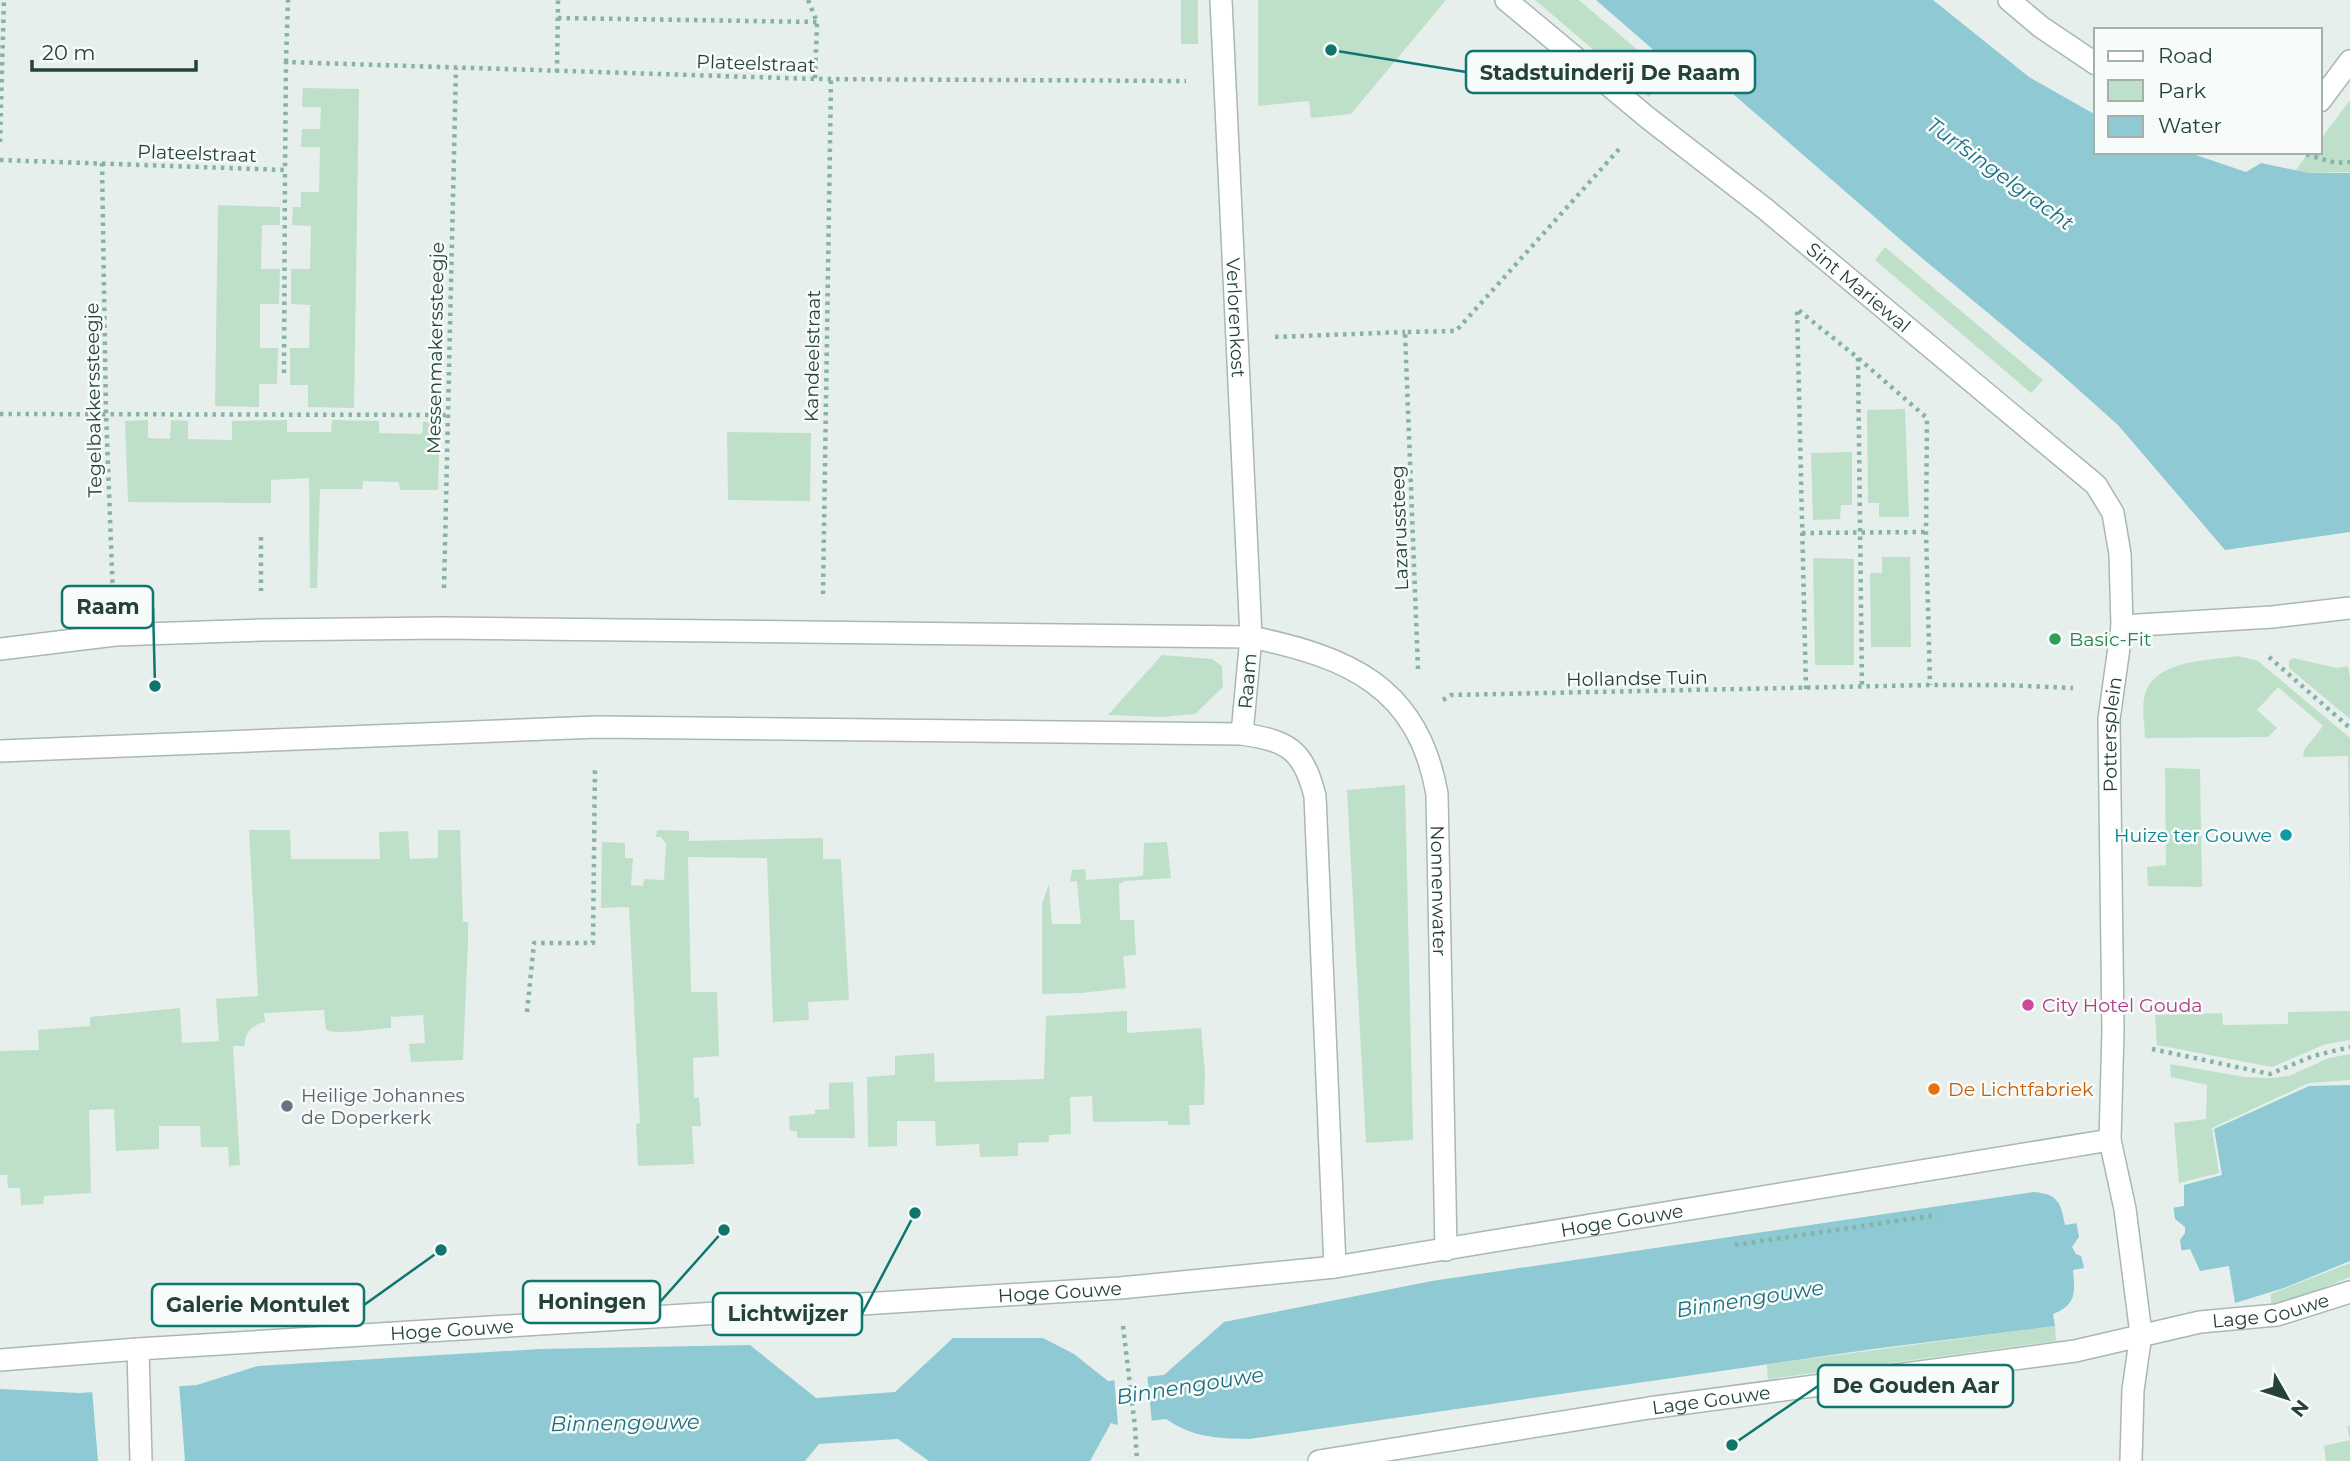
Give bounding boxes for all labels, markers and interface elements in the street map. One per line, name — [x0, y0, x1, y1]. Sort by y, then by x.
scale bar — [32, 28, 196, 72]
legend — [2094, 28, 2322, 154]
text: 20 m — [42, 40, 96, 65]
text: Road — [2158, 43, 2213, 68]
street label: Plateelstraat — [696, 50, 816, 77]
callout: Stadstuinderij De Raam — [1466, 51, 1755, 93]
text: Stadstuinderij De Raam — [1480, 60, 1740, 85]
text: Park — [2158, 78, 2206, 103]
water label: Turfsingelgracht — [1922, 112, 2079, 236]
text: Water — [2158, 113, 2222, 138]
street label: Plateelstraat — [137, 140, 257, 167]
street label: Sint Mariewal — [1802, 238, 1915, 337]
street label: Messenmakerssteegje — [422, 242, 449, 454]
street label: Verlorenkost — [1221, 257, 1250, 378]
street label: Kandeelstraat — [800, 289, 825, 422]
street label: Tegelbakkerssteegje — [80, 302, 107, 498]
street label: Lazarussteeg — [1386, 465, 1413, 591]
callout: Raam — [62, 586, 153, 628]
text: Raam — [76, 594, 140, 619]
place label: Basic-Fit — [2069, 628, 2152, 651]
marker: Basic-Fit — [2047, 631, 2063, 647]
street label: Raam — [1234, 652, 1261, 710]
street label: Hollandse Tuin — [1566, 666, 1708, 691]
street label: Pottersplein — [2097, 675, 2127, 792]
place label: Huize ter Gouwe — [2114, 824, 2272, 847]
street label: Nonnenwater — [1426, 825, 1451, 957]
marker: Huize ter Gouwe — [2278, 827, 2294, 843]
place label: City Hotel Gouda — [2042, 994, 2202, 1017]
marker: City Hotel Gouda — [2020, 997, 2036, 1013]
place label: De Lichtfabriek — [1948, 1078, 2094, 1101]
marker: De Lichtfabriek — [1926, 1081, 1942, 1097]
place label: Heilige Johannes de Doperkerk — [301, 1084, 465, 1129]
marker: Heilige Johannes de Doperkerk — [279, 1098, 295, 1114]
street label: Hoge Gouwe — [1559, 1199, 1685, 1242]
water label: Binnengouwe — [1674, 1274, 1826, 1323]
street label: Hoge Gouwe — [997, 1277, 1122, 1308]
callout: Honingen — [523, 1281, 660, 1323]
callout: Galerie Montulet — [152, 1284, 364, 1326]
street label: Lage Gouwe — [2211, 1288, 2332, 1333]
text: Honingen — [538, 1289, 646, 1314]
text: Galerie Montulet — [166, 1292, 350, 1317]
callout: Lichtwijzer — [713, 1293, 862, 1335]
text: Lichtwijzer — [728, 1301, 848, 1326]
street label: Hoge Gouwe — [389, 1315, 515, 1345]
water label: Binnengouwe — [1114, 1361, 1266, 1410]
north arrow — [2252, 1363, 2322, 1433]
callout: De Gouden Aar — [1818, 1365, 2013, 1407]
text: De Gouden Aar — [1832, 1373, 2000, 1398]
street label: Lage Gouwe — [1651, 1381, 1772, 1419]
text: N — [2286, 1395, 2314, 1422]
water label: Binnengouwe — [550, 1409, 700, 1436]

